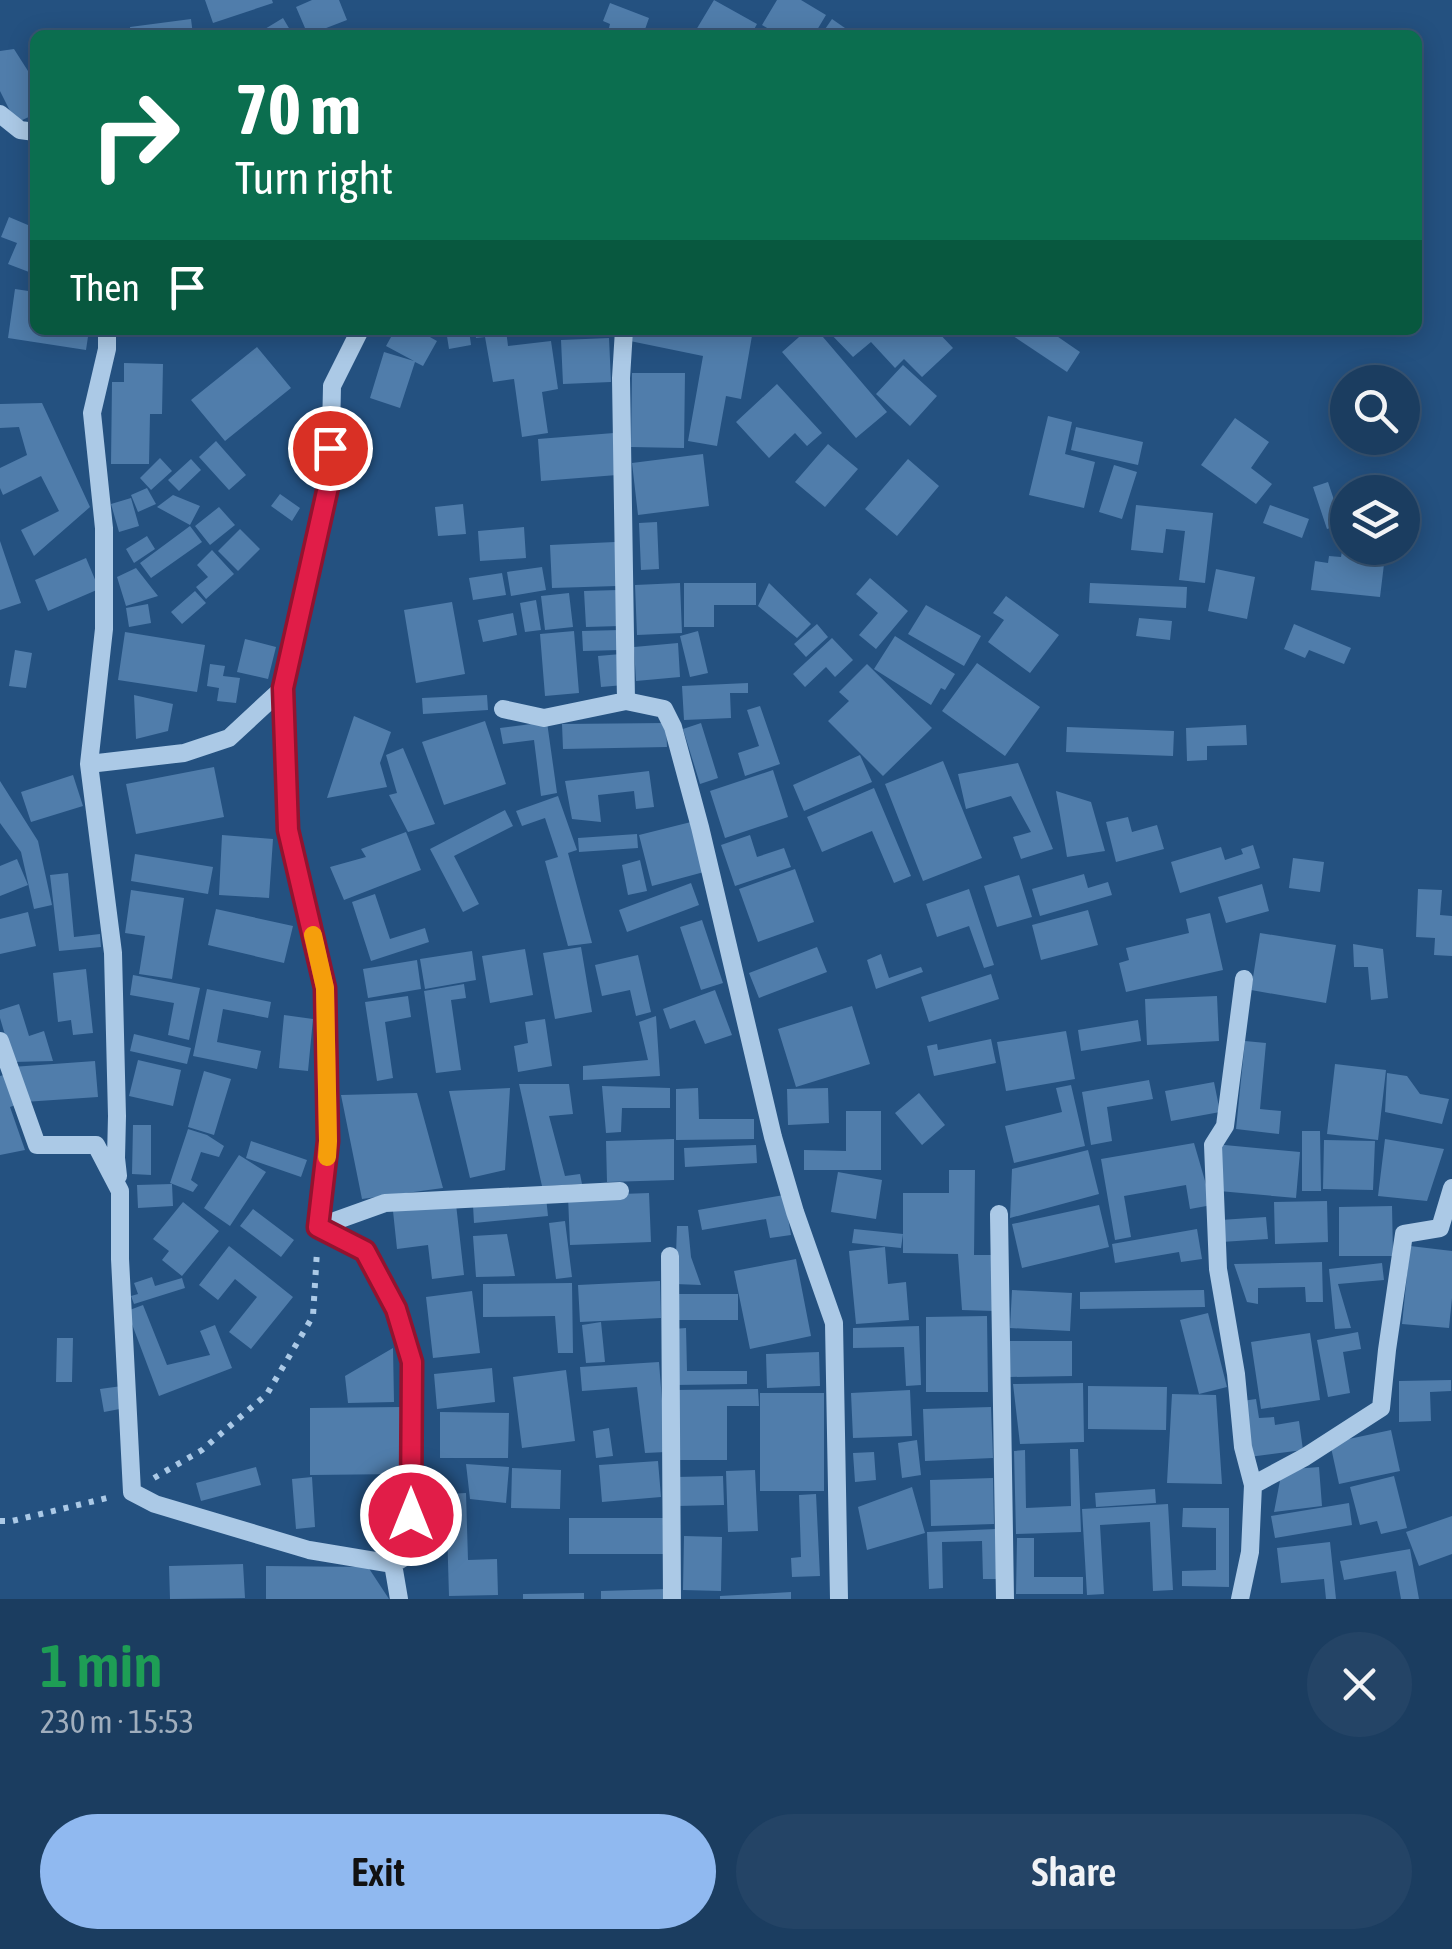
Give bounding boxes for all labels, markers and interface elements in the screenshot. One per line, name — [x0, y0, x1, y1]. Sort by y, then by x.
text: 70 m — [235, 69, 361, 149]
icon: right — [70, 70, 200, 200]
text: Turn right — [235, 152, 393, 204]
icon: arrive — [160, 260, 215, 315]
text: Then — [70, 266, 140, 309]
map controls — [1330, 365, 1420, 565]
button: search — [1330, 365, 1420, 455]
pin — [288, 406, 373, 491]
icon: arrive — [303, 421, 358, 476]
button: layers — [1330, 475, 1420, 565]
position arrow — [359, 1463, 463, 1567]
text: 1 min — [40, 1631, 163, 1700]
button: close — [1307, 1632, 1412, 1737]
text: 230 m · 15:53 — [40, 1703, 194, 1740]
button: Exit — [40, 1814, 716, 1929]
button: Share — [736, 1814, 1412, 1929]

